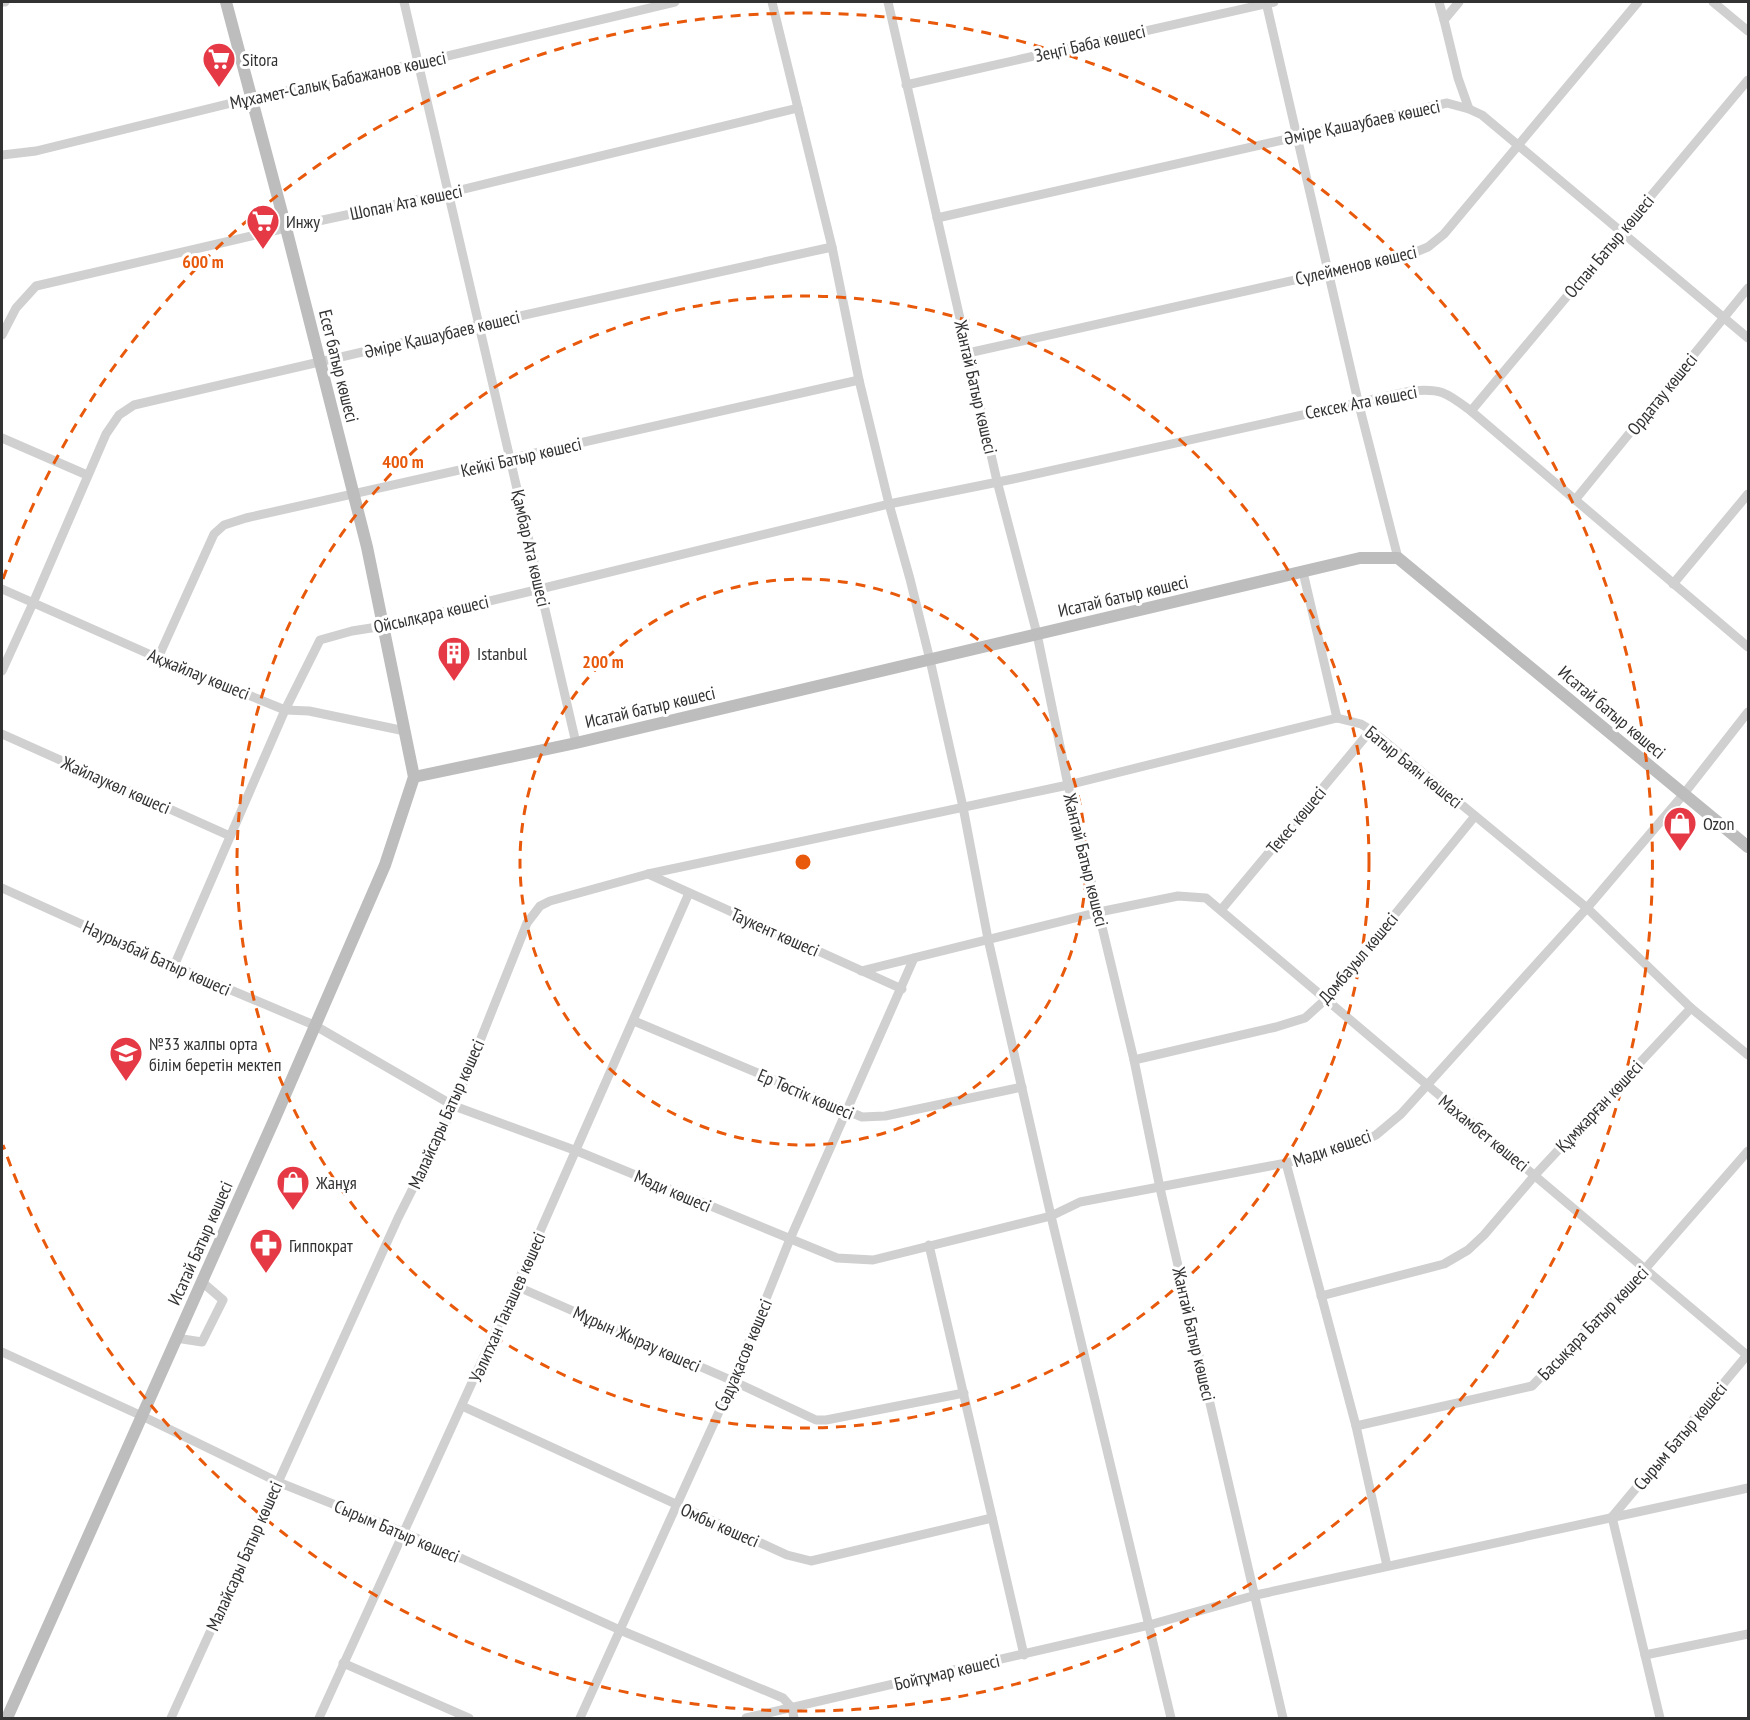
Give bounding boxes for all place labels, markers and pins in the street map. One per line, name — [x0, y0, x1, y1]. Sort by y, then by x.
supermarket icon: Sitora — [201, 41, 237, 88]
place label: Sitora — [242, 48, 278, 71]
supermarket icon: Инжу — [245, 203, 281, 250]
place label: Инжу — [286, 210, 320, 233]
building icon: Istanbul — [436, 635, 472, 682]
place label: Istanbul — [477, 642, 528, 665]
shop icon: Ozon — [1662, 805, 1698, 852]
place label: Ozon — [1703, 812, 1735, 835]
centre of rings — [793, 852, 813, 872]
place label: №33 жалпы орта білім беретін мектеп — [149, 1032, 281, 1076]
school or university icon: №33 жалпы орта білім беретін мектеп — [108, 1035, 144, 1082]
shop icon: Жанұя — [275, 1164, 311, 1211]
place label: Жанұя — [315, 1171, 357, 1194]
pharmacy icon: Гиппократ — [248, 1227, 284, 1274]
place label: Гиппократ — [289, 1234, 353, 1257]

